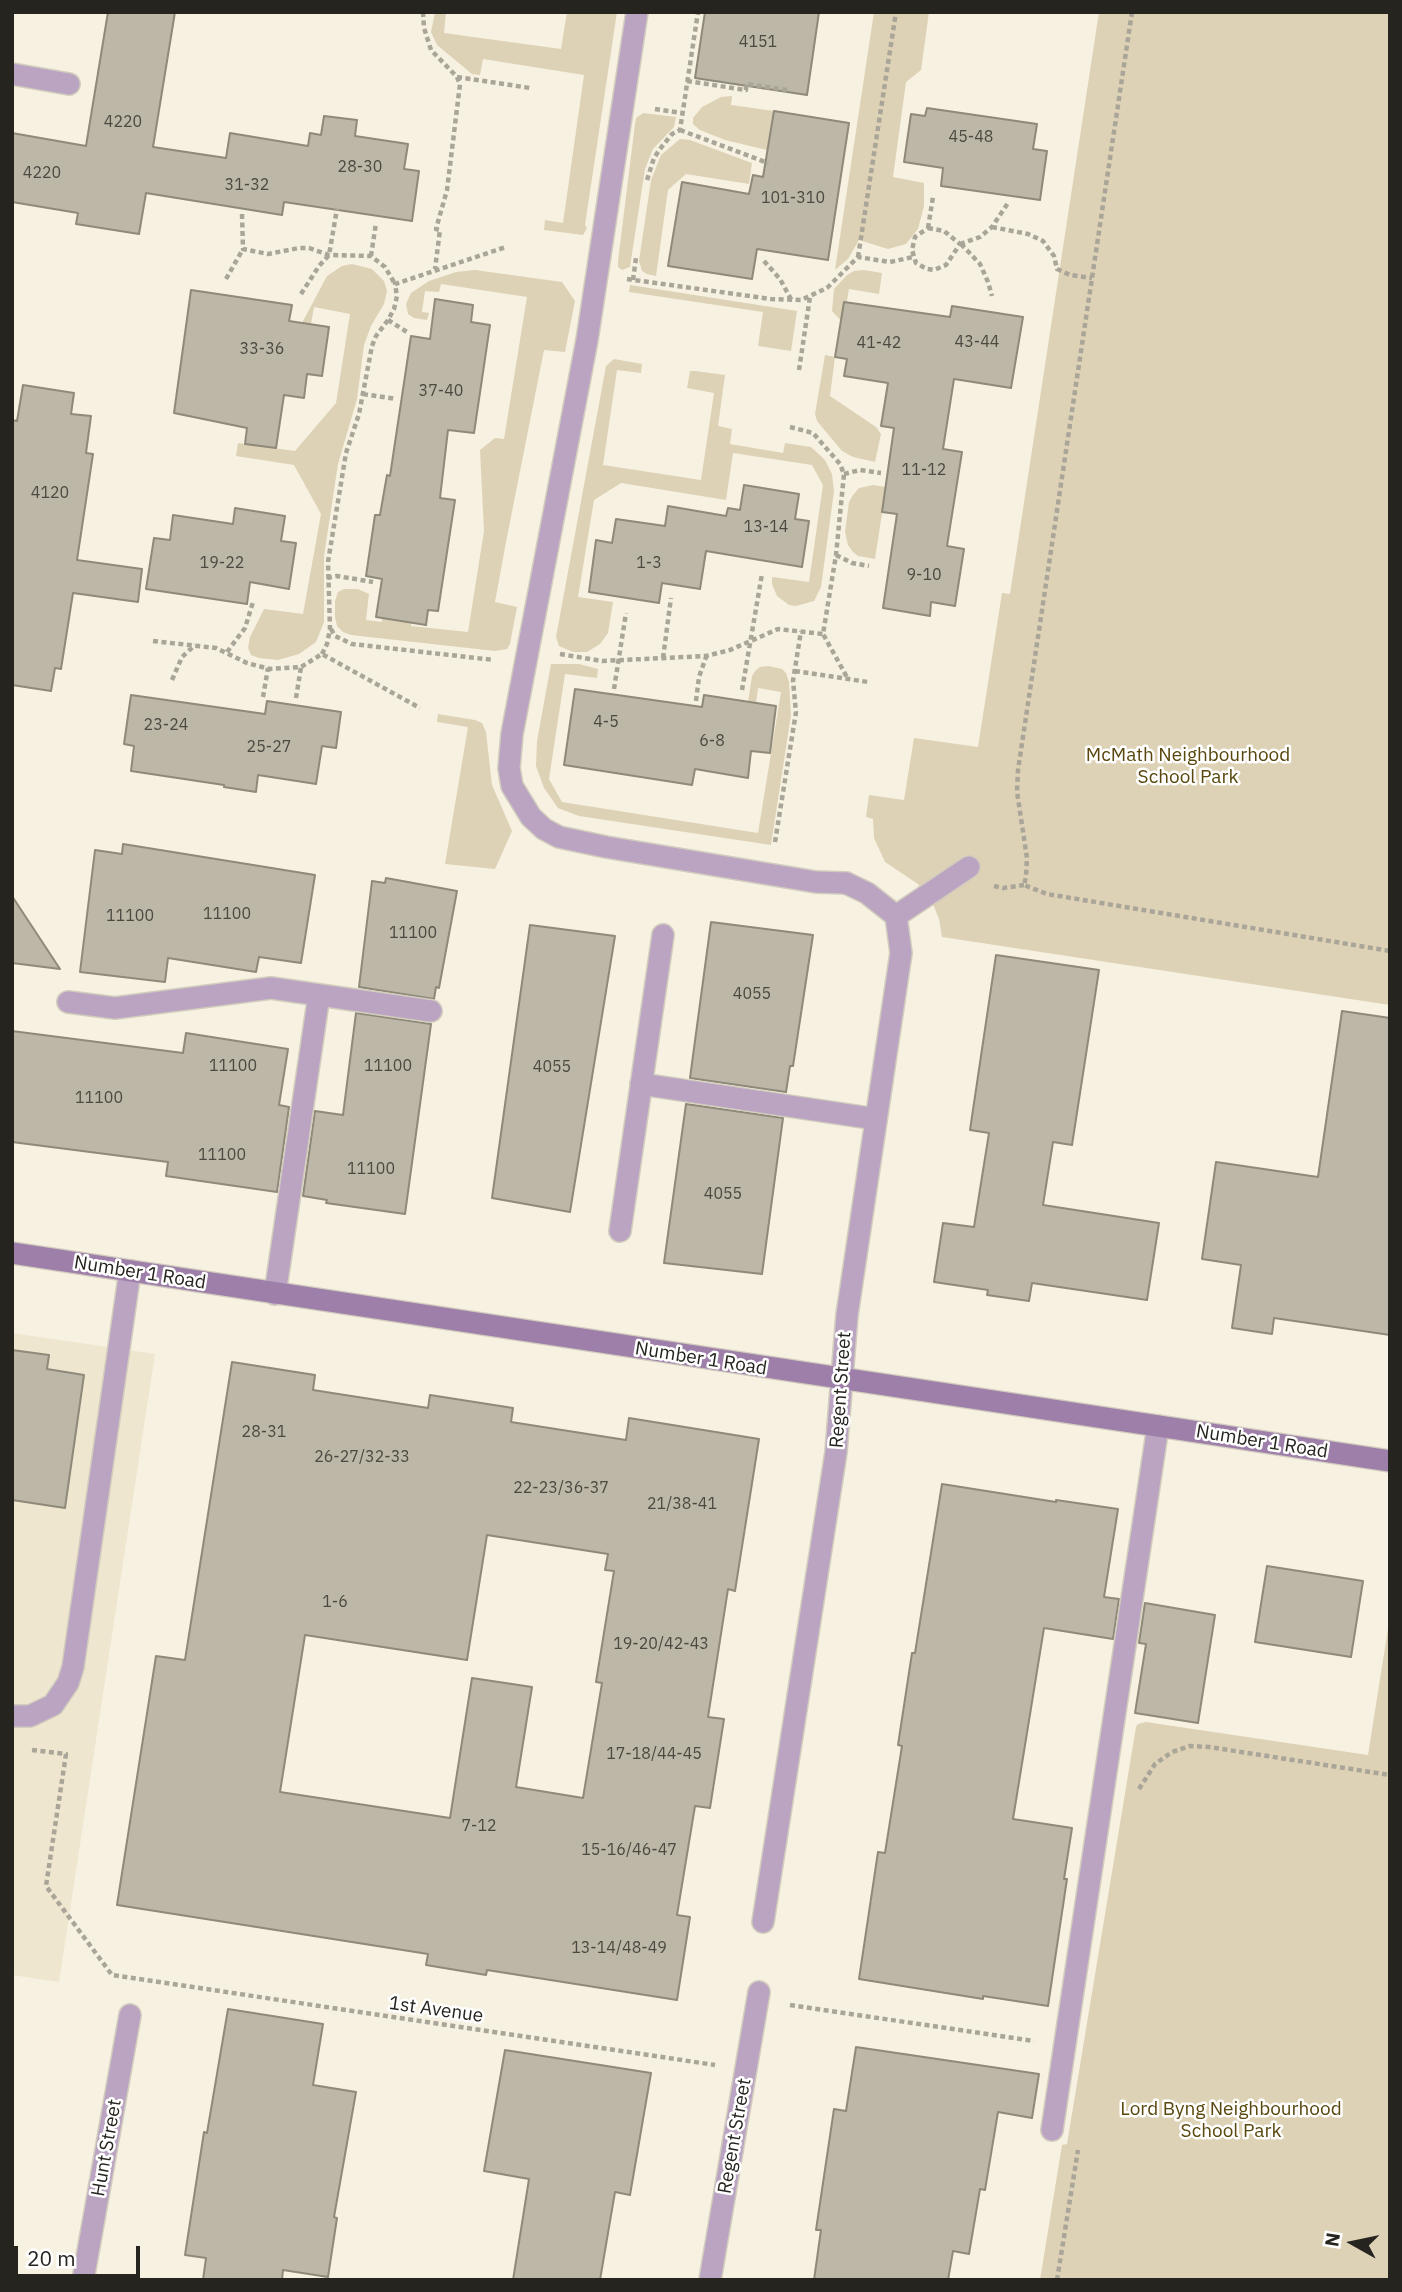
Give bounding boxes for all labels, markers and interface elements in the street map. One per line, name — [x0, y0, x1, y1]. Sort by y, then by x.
house number: 4151 — [739, 32, 777, 52]
house number: 4220 — [104, 112, 142, 132]
house number: 45-48 — [949, 127, 993, 147]
house number: 28-30 — [338, 157, 382, 177]
house number: 4220 — [23, 163, 61, 183]
house number: 31-32 — [225, 175, 269, 195]
house number: 101-310 — [761, 188, 825, 208]
house number: 43-44 — [955, 332, 999, 352]
house number: 41-42 — [857, 333, 901, 353]
house number: 33-36 — [240, 339, 284, 359]
house number: 37-40 — [419, 381, 463, 401]
house number: 11-12 — [902, 460, 946, 480]
house number: 4120 — [31, 483, 69, 503]
house number: 13-14 — [744, 517, 788, 537]
house number: 19-22 — [200, 553, 244, 573]
house number: 1-3 — [636, 553, 662, 573]
house number: 9-10 — [906, 565, 942, 585]
house number: 4-5 — [593, 712, 619, 732]
house number: 23-24 — [144, 715, 188, 735]
house number: 6-8 — [699, 731, 725, 751]
house number: 25-27 — [247, 737, 291, 757]
park label: McMath Neighbourhood School Park — [1086, 745, 1290, 789]
house number: 11100 — [203, 904, 251, 924]
house number: 11100 — [106, 906, 154, 926]
house number: 11100 — [389, 923, 437, 943]
house number: 4055 — [733, 984, 771, 1004]
house number: 11100 — [209, 1056, 257, 1076]
house number: 11100 — [364, 1056, 412, 1076]
house number: 4055 — [533, 1057, 571, 1077]
house number: 11100 — [75, 1088, 123, 1108]
house number: 11100 — [198, 1145, 246, 1165]
house number: 11100 — [347, 1159, 395, 1179]
house number: 4055 — [704, 1184, 742, 1204]
street label: Number 1 Road — [72, 1251, 208, 1295]
street label: Regent Street — [826, 1331, 856, 1449]
street label: Number 1 Road — [633, 1337, 769, 1381]
street label: Number 1 Road — [1194, 1420, 1330, 1464]
house number: 28-31 — [242, 1422, 286, 1442]
house number: 26-27/32-33 — [314, 1447, 410, 1467]
house number: 22-23/36-37 — [513, 1478, 609, 1498]
house number: 21/38-41 — [647, 1494, 717, 1514]
house number: 1-6 — [322, 1592, 348, 1612]
house number: 19-20/42-43 — [613, 1634, 709, 1654]
house number: 17-18/44-45 — [606, 1744, 702, 1764]
house number: 7-12 — [461, 1816, 497, 1836]
house number: 15-16/46-47 — [581, 1840, 677, 1860]
house number: 13-14/48-49 — [571, 1938, 667, 1958]
street label: 1st Avenue — [387, 1992, 485, 2028]
street label: Regent Street — [714, 2077, 756, 2195]
street label: Hunt Street — [87, 2098, 127, 2198]
park label: Lord Byng Neighbourhood School Park — [1120, 2099, 1342, 2143]
north arrow — [1318, 2208, 1388, 2278]
text: N — [1319, 2231, 1345, 2248]
scale bar — [18, 2232, 144, 2276]
text: 20 m — [27, 2244, 76, 2272]

